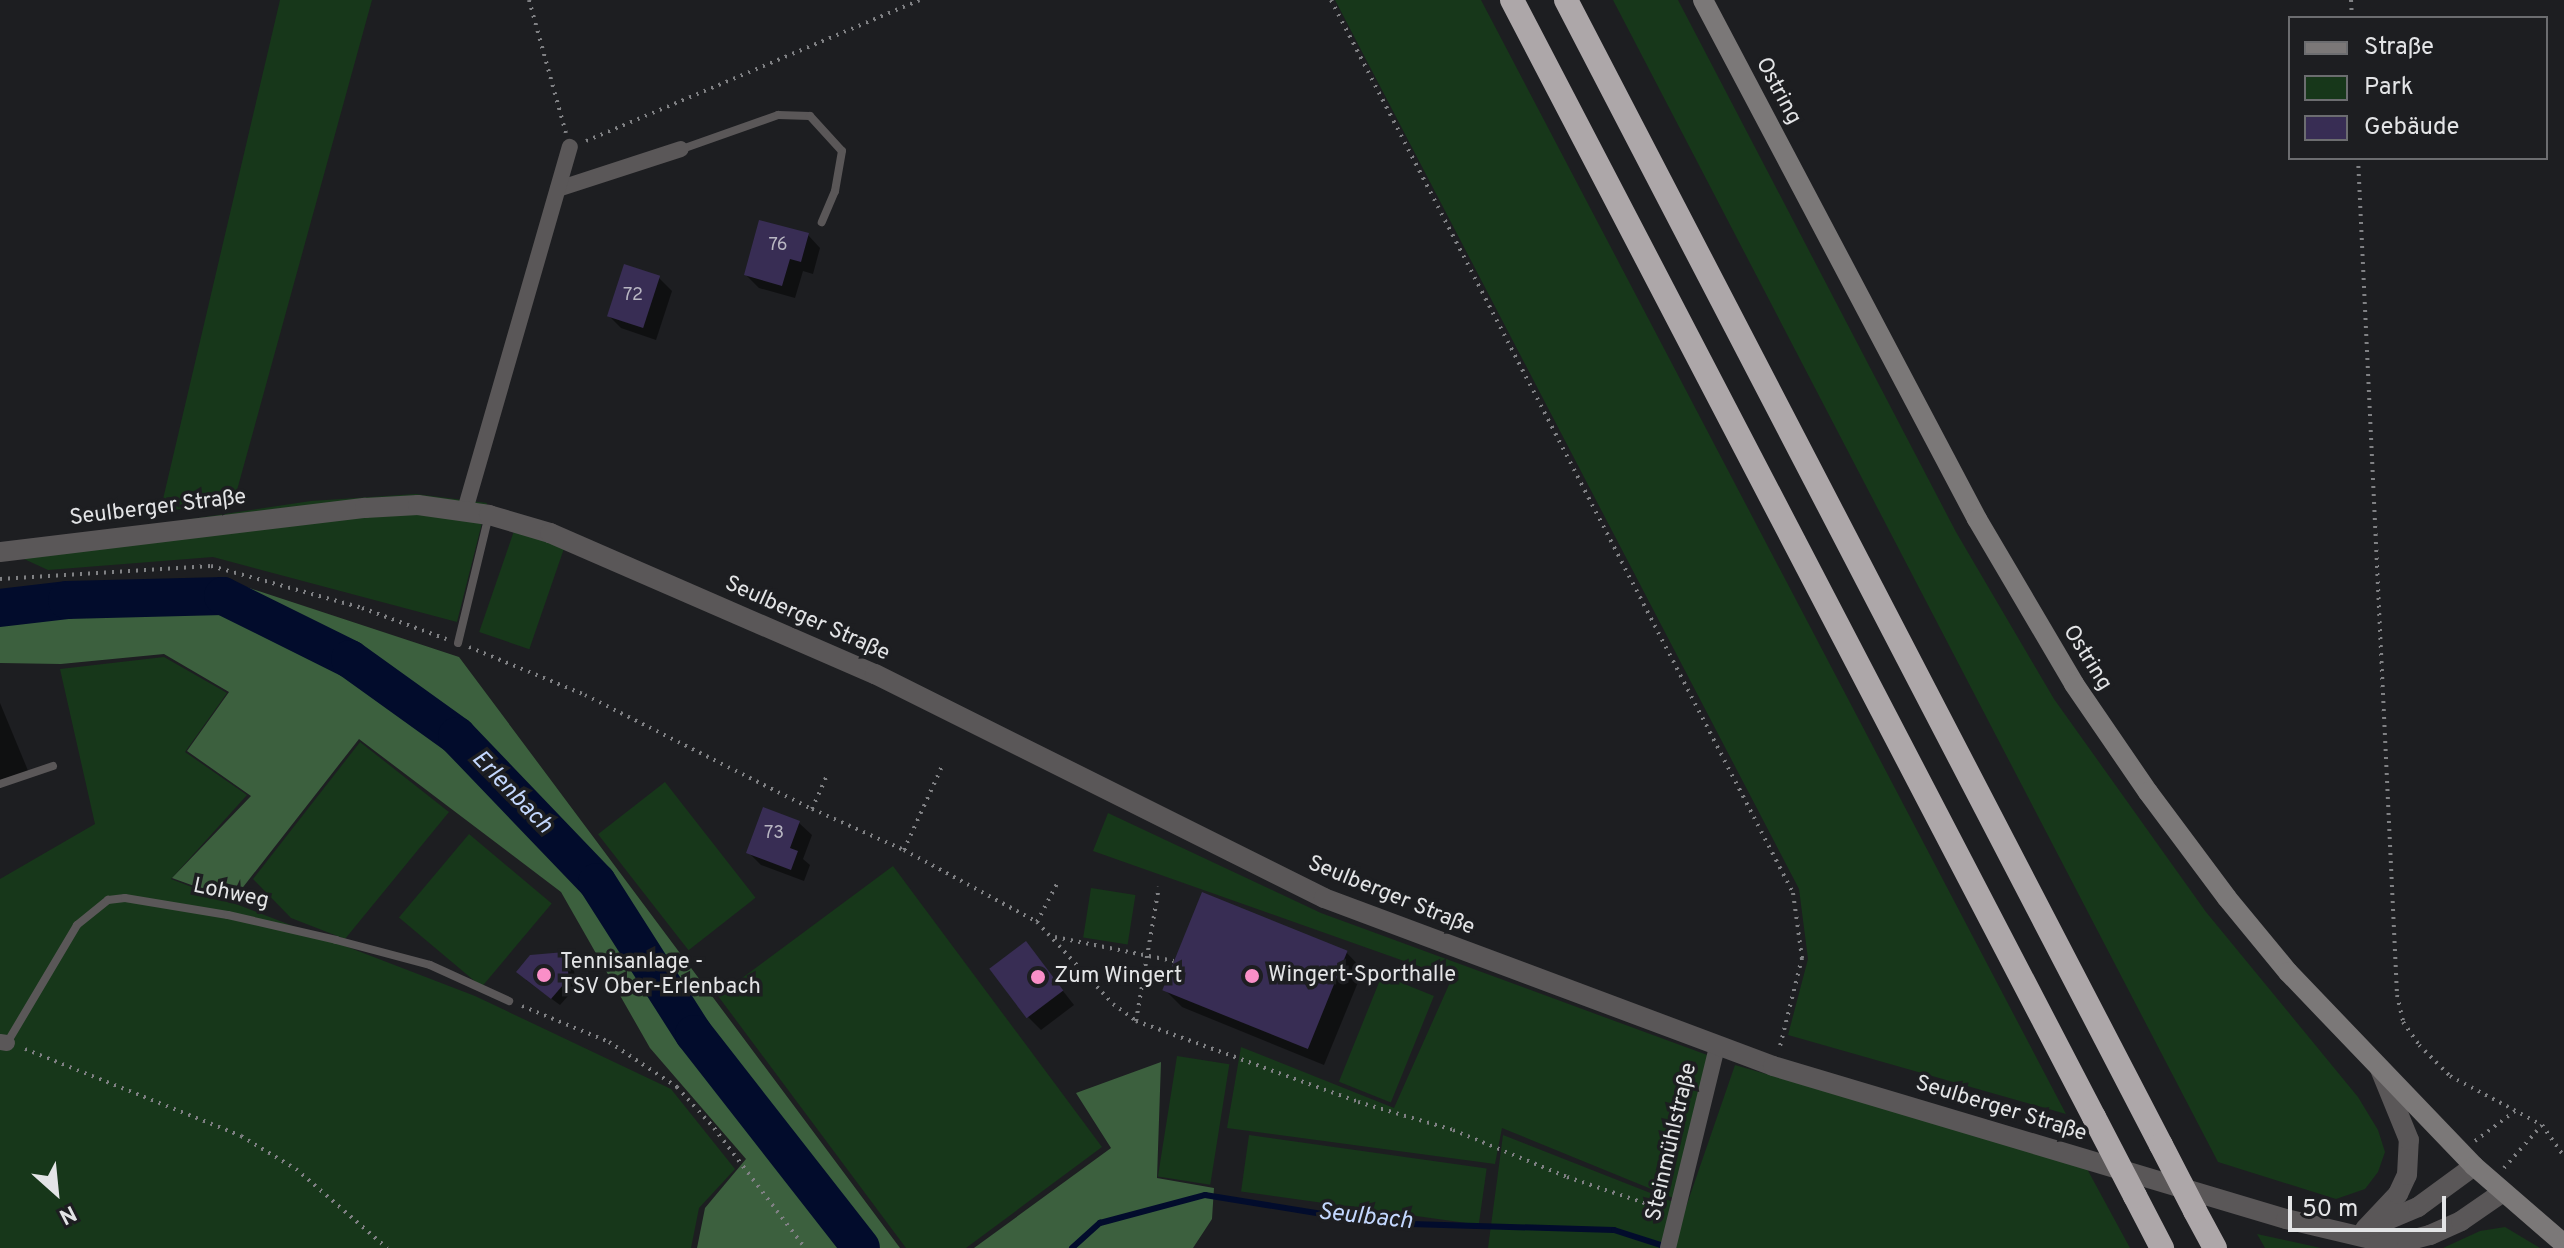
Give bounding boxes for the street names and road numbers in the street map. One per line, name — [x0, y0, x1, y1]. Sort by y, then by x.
street label: Ostring — [1749, 53, 1807, 129]
street label: Seulberger Straße — [68, 484, 248, 532]
street label: Seulberger Straße — [720, 571, 894, 667]
street label: Ostring — [2057, 620, 2117, 696]
street label: Seulberger Straße — [1304, 850, 1478, 942]
street label: Lohweg — [191, 873, 271, 915]
street label: Steinmühlstraße — [1641, 1060, 1703, 1224]
street label: Seulberger Straße — [1912, 1070, 2090, 1148]

